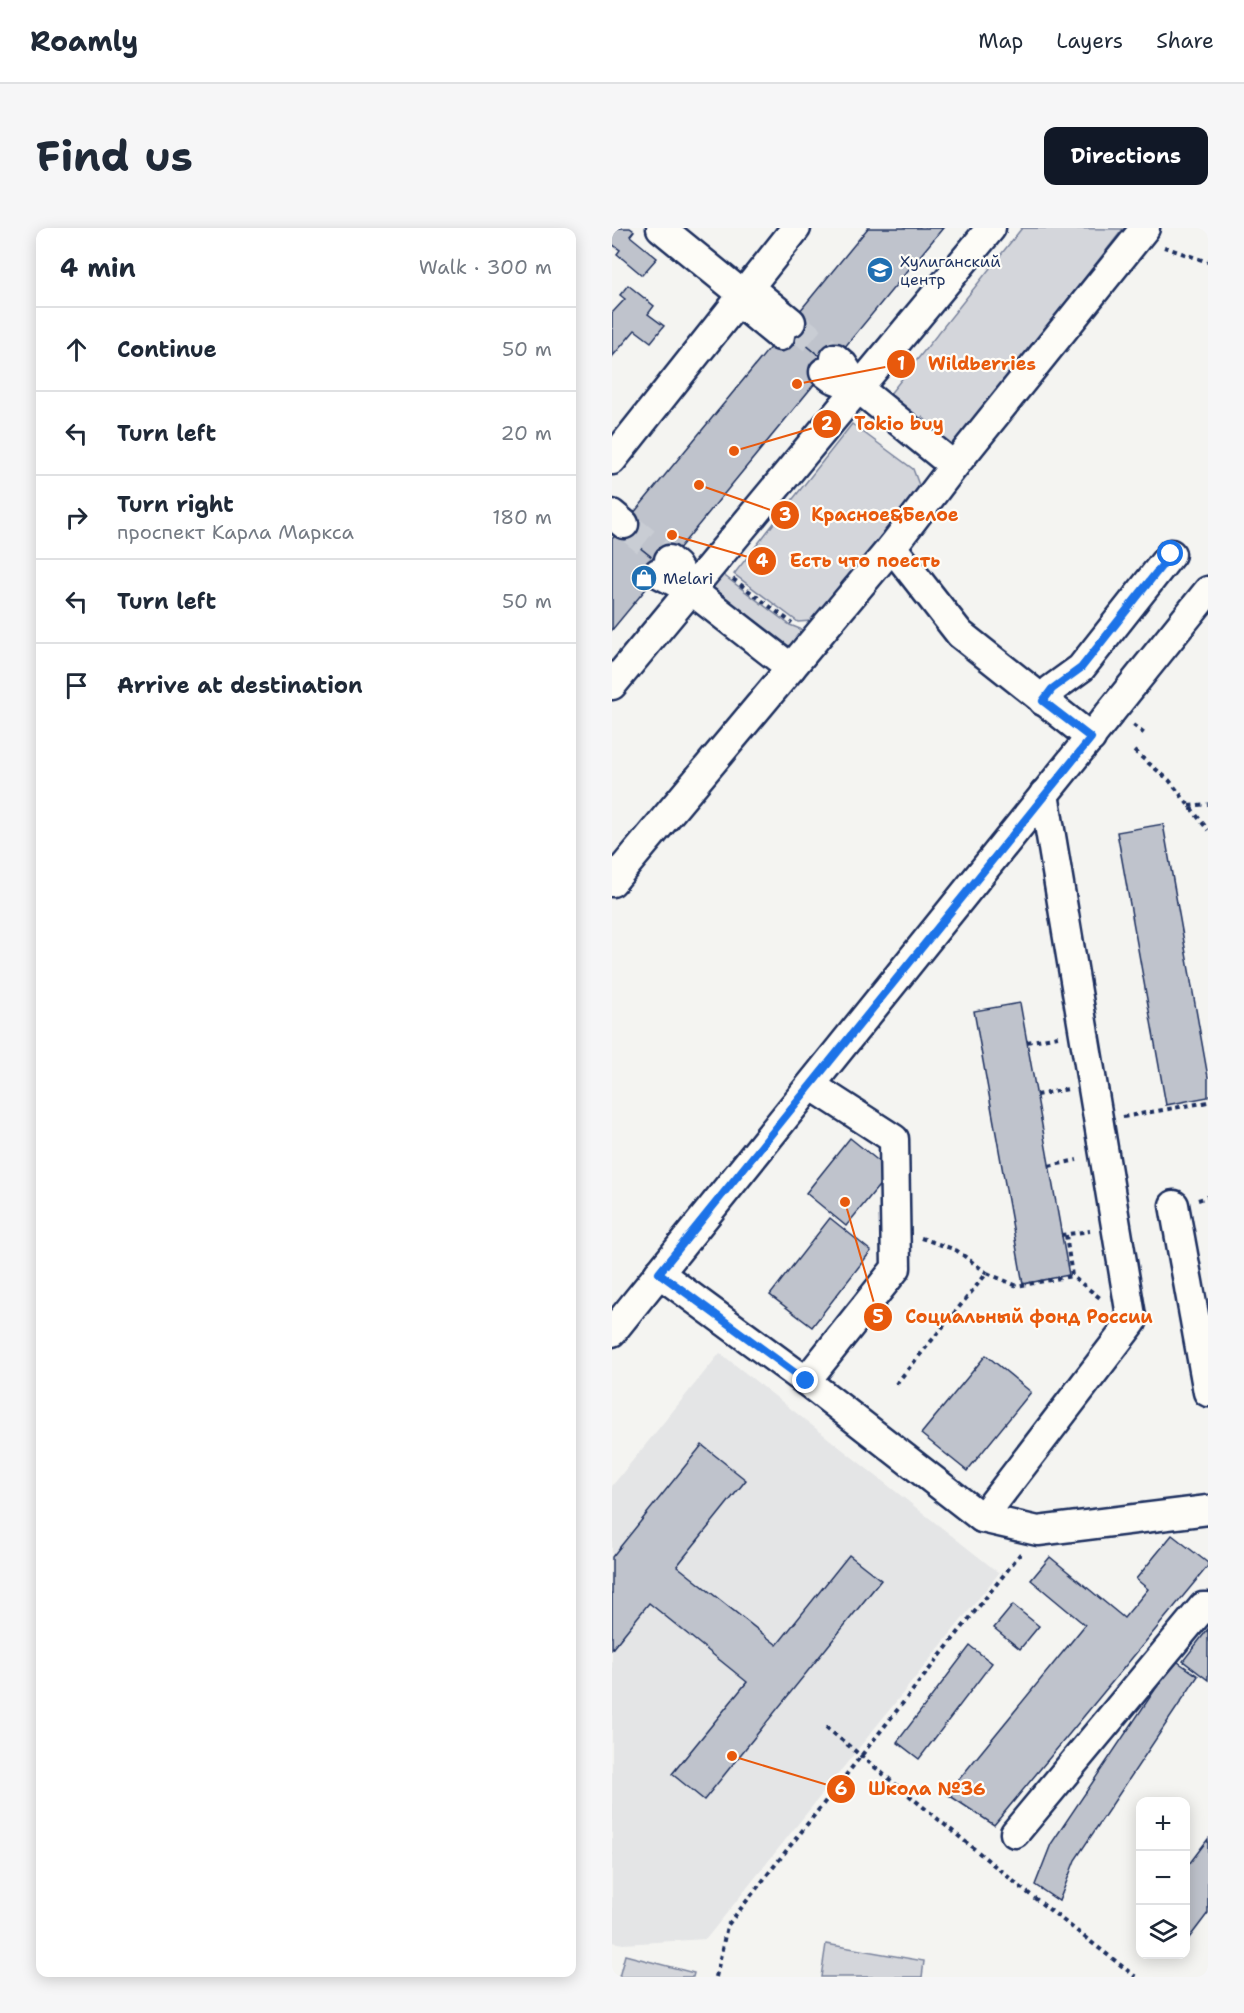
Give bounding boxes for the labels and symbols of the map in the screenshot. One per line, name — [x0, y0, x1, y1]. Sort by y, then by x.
place label: Хулиганский центр — [900, 251, 1001, 290]
school or university icon: Хулиганский центр — [865, 255, 895, 285]
callout: Wildberries — [886, 346, 1048, 382]
text: 1 — [897, 352, 905, 376]
text: Wildberries — [928, 352, 1036, 376]
callout: Tokio buy — [812, 406, 955, 442]
text: 2 — [821, 412, 834, 436]
text: Tokio buy — [854, 412, 944, 436]
callout: Красное&Белое — [770, 497, 971, 533]
text: 3 — [779, 503, 791, 527]
text: Красное&Белое — [811, 503, 959, 527]
route start — [1157, 540, 1183, 566]
callout: Есть что поесть — [747, 543, 952, 579]
text: 4 — [756, 549, 769, 573]
text: Есть что поесть — [790, 549, 940, 573]
shop icon: Melari — [629, 563, 659, 593]
place label: Melari — [663, 568, 713, 589]
callout: Социальный фонд России — [863, 1299, 1165, 1335]
text: 5 — [872, 1305, 884, 1329]
text: Социальный фонд России — [905, 1305, 1153, 1329]
route end — [792, 1367, 818, 1393]
callout: Школа №36 — [826, 1771, 998, 1807]
text: 6 — [835, 1777, 847, 1801]
text: Школа №36 — [868, 1777, 986, 1801]

